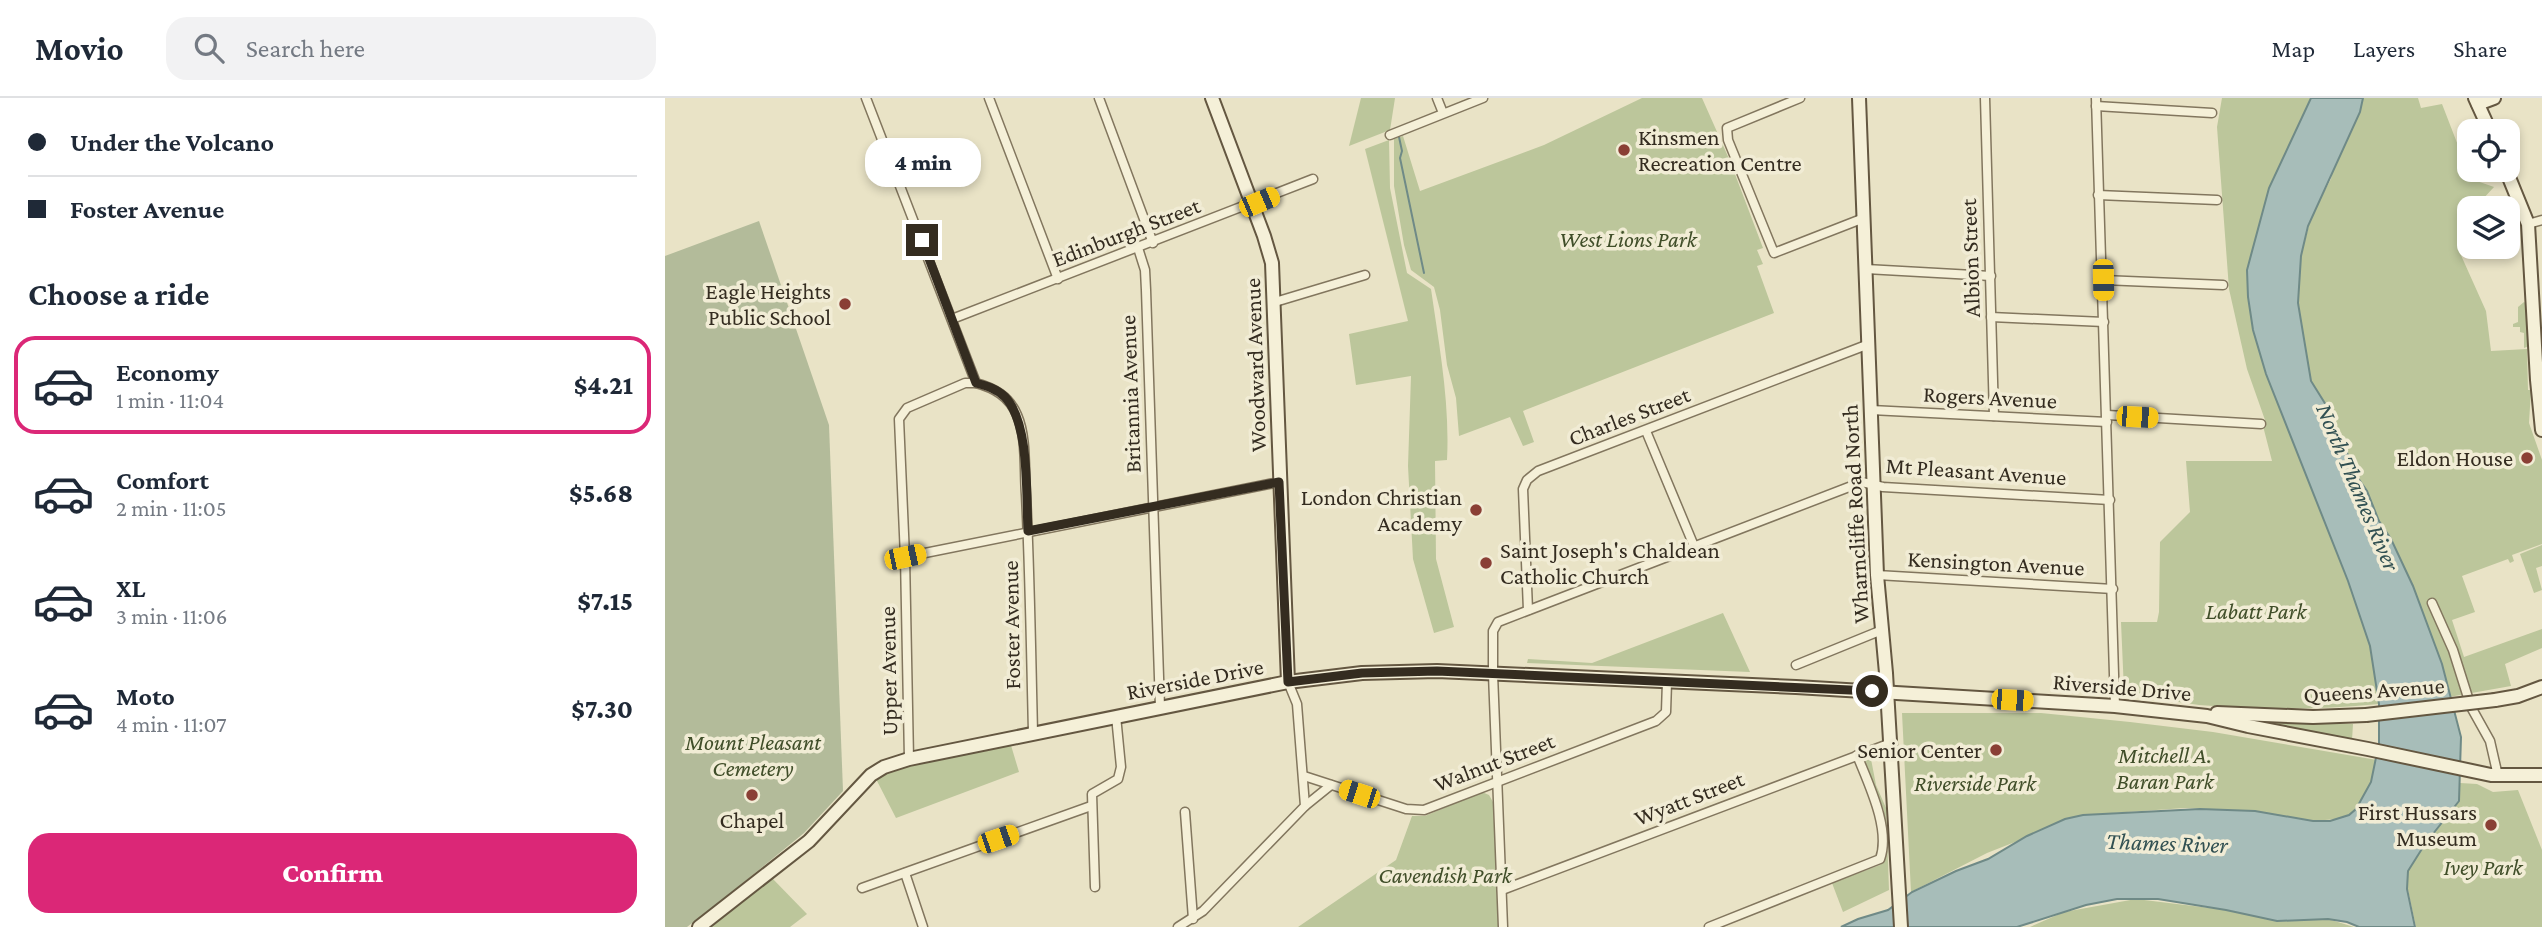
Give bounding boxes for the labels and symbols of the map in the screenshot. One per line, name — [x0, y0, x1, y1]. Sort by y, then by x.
place label: Kinsmen Recreation Centre — [1638, 124, 1802, 176]
callout: 4 min — [864, 138, 980, 188]
marker: Kinsmen Recreation Centre — [1616, 142, 1632, 158]
car — [1236, 184, 1283, 220]
street label: Edinburgh Street — [1048, 192, 1204, 272]
street label: Albion Street — [1955, 198, 1985, 318]
route end — [906, 224, 938, 256]
park label: West Lions Park — [1559, 226, 1698, 252]
car — [2093, 259, 2114, 301]
street label: Woodward Avenue — [1239, 277, 1271, 453]
place label: Eagle Heights Public School — [705, 278, 831, 330]
marker: Eagle Heights Public School — [837, 296, 853, 312]
street label: Britannia Avenue — [1114, 314, 1146, 474]
street label: Charles Street — [1565, 381, 1694, 451]
street label: Rogers Avenue — [1922, 381, 2058, 413]
water label: North Thames River — [2311, 399, 2406, 575]
street label: Wharncliffe Road North — [1836, 404, 1874, 624]
car — [2116, 405, 2159, 429]
place label: Eldon House — [2396, 445, 2513, 471]
marker: Eldon House — [2519, 450, 2535, 466]
street label: Mt Pleasant Avenue — [1885, 452, 2067, 490]
place label: London Christian Academy — [1301, 484, 1462, 536]
marker: London Christian Academy — [1468, 502, 1484, 518]
place label: Saint Joseph's Chaldean Catholic Church — [1500, 537, 1720, 589]
car — [883, 542, 928, 572]
street label: Kensington Avenue — [1907, 545, 2085, 581]
marker: Saint Joseph's Chaldean Catholic Church — [1478, 555, 1494, 571]
street label: Foster Avenue — [997, 560, 1025, 690]
park label: Labatt Park — [2205, 598, 2307, 624]
street label: Upper Avenue — [874, 606, 902, 736]
street label: Riverside Drive — [1124, 653, 1266, 705]
street label: Riverside Drive — [2052, 668, 2192, 706]
street label: Queens Avenue — [2303, 672, 2445, 708]
route start — [1856, 675, 1888, 707]
car — [1991, 688, 2034, 712]
street label: Walnut Street — [1430, 727, 1558, 797]
park label: Mount Pleasant Cemetery — [684, 729, 822, 781]
place label: Senior Center — [1857, 737, 1982, 763]
marker: Senior Center — [1988, 742, 2004, 758]
park label: Mitchell A. Baran Park — [2116, 742, 2215, 794]
street label: Wyatt Street — [1631, 765, 1748, 831]
park label: Riverside Park — [1914, 770, 2037, 796]
car — [1336, 778, 1383, 810]
marker: Chapel — [744, 787, 760, 803]
place label: First Hussars Museum — [2358, 799, 2477, 851]
place label: Chapel — [720, 807, 784, 833]
marker: First Hussars Museum — [2483, 817, 2499, 833]
car — [975, 822, 1022, 856]
water label: Thames River — [2106, 827, 2229, 858]
park label: Ivey Park — [2443, 854, 2523, 880]
park label: Cavendish Park — [1378, 862, 1513, 888]

